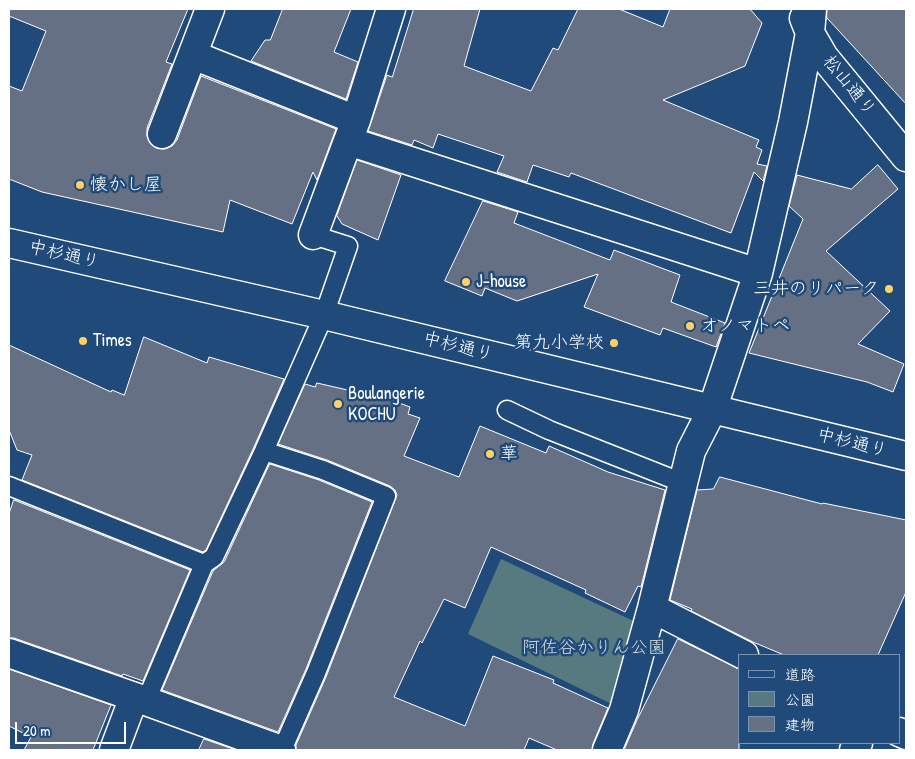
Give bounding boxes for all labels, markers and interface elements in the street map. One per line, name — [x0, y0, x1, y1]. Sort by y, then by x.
street label: 松山通り — [818, 51, 880, 121]
place label: 懐かし屋 — [90, 174, 162, 196]
marker: 懐かし屋 — [74, 179, 86, 191]
street label: 中杉通り — [26, 236, 102, 274]
place label: J-house — [476, 271, 526, 293]
marker: J-house — [460, 276, 472, 288]
place label: 三井のリパーク — [753, 278, 879, 300]
marker: 三井のリパーク — [883, 283, 895, 295]
place label: オノマトペ — [700, 315, 790, 337]
marker: オノマトペ — [684, 320, 696, 332]
street label: 中杉通り — [420, 328, 496, 366]
place label: Times — [93, 330, 132, 352]
place label: 第九小学校 — [514, 332, 604, 354]
marker: Times — [77, 335, 89, 347]
marker: 第九小学校 — [608, 337, 620, 349]
place label: Boulangerie KOCHU — [348, 383, 425, 426]
marker: Boulangerie KOCHU — [332, 398, 344, 410]
street label: 中杉通り — [814, 424, 890, 462]
place label: 華 — [500, 443, 518, 465]
marker: 華 — [484, 448, 496, 460]
park label: 阿佐谷かりん公園 — [522, 637, 666, 659]
legend — [738, 654, 900, 744]
text: 道路 — [785, 664, 815, 685]
text: 公園 — [785, 689, 815, 710]
scale bar — [18, 712, 129, 744]
text: 建物 — [785, 714, 815, 735]
text: 20 m — [23, 720, 50, 741]

